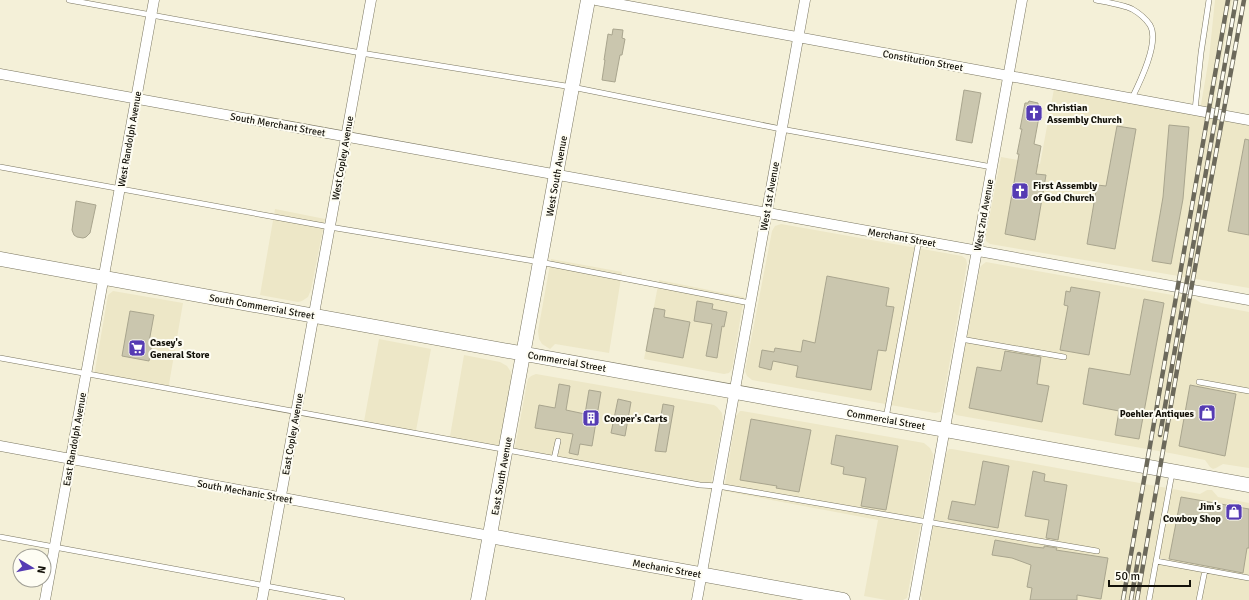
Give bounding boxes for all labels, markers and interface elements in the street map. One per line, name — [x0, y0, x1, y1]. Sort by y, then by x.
street label: Constitution Street — [882, 48, 964, 74]
street label: West Randolph Avenue — [116, 90, 144, 188]
place label: Christian Assembly Church — [1047, 102, 1122, 126]
church icon: Christian Assembly Church — [1024, 103, 1044, 123]
street label: South Merchant Street — [229, 111, 327, 139]
street label: West Copley Avenue — [330, 115, 356, 201]
street label: West South Avenue — [544, 135, 570, 218]
street label: West 1st Avenue — [758, 161, 782, 232]
street label: West 2nd Avenue — [972, 178, 996, 252]
place label: First Assembly of God Church — [1033, 180, 1097, 204]
church icon: First Assembly of God Church — [1010, 181, 1030, 201]
street label: Merchant Street — [867, 226, 937, 250]
street label: South Commercial Street — [208, 292, 316, 322]
place label: Casey's General Store — [150, 337, 210, 361]
supermarket icon: Casey's General Store — [127, 338, 147, 358]
street label: Commercial Street — [527, 349, 607, 375]
street label: East Randolph Avenue — [61, 391, 89, 487]
street label: East Copley Avenue — [280, 392, 306, 476]
shop icon: Poehler Antiques — [1197, 403, 1217, 423]
street label: Commercial Street — [846, 407, 926, 433]
building icon: Cooper's Carts — [581, 408, 601, 428]
place label: Poehler Antiques — [1120, 408, 1195, 420]
place label: Cooper's Carts — [604, 413, 668, 425]
street label: East South Avenue — [489, 436, 515, 516]
street label: South Mechanic Street — [196, 478, 294, 506]
place label: Jim's Cowboy Shop — [1163, 501, 1222, 525]
shop icon: Jim's Cowboy Shop — [1224, 502, 1244, 522]
north arrow — [12, 548, 52, 588]
street label: Mechanic Street — [632, 557, 703, 581]
scale bar — [1109, 562, 1190, 588]
text: N — [34, 565, 48, 575]
text: 50 m — [1115, 569, 1140, 584]

